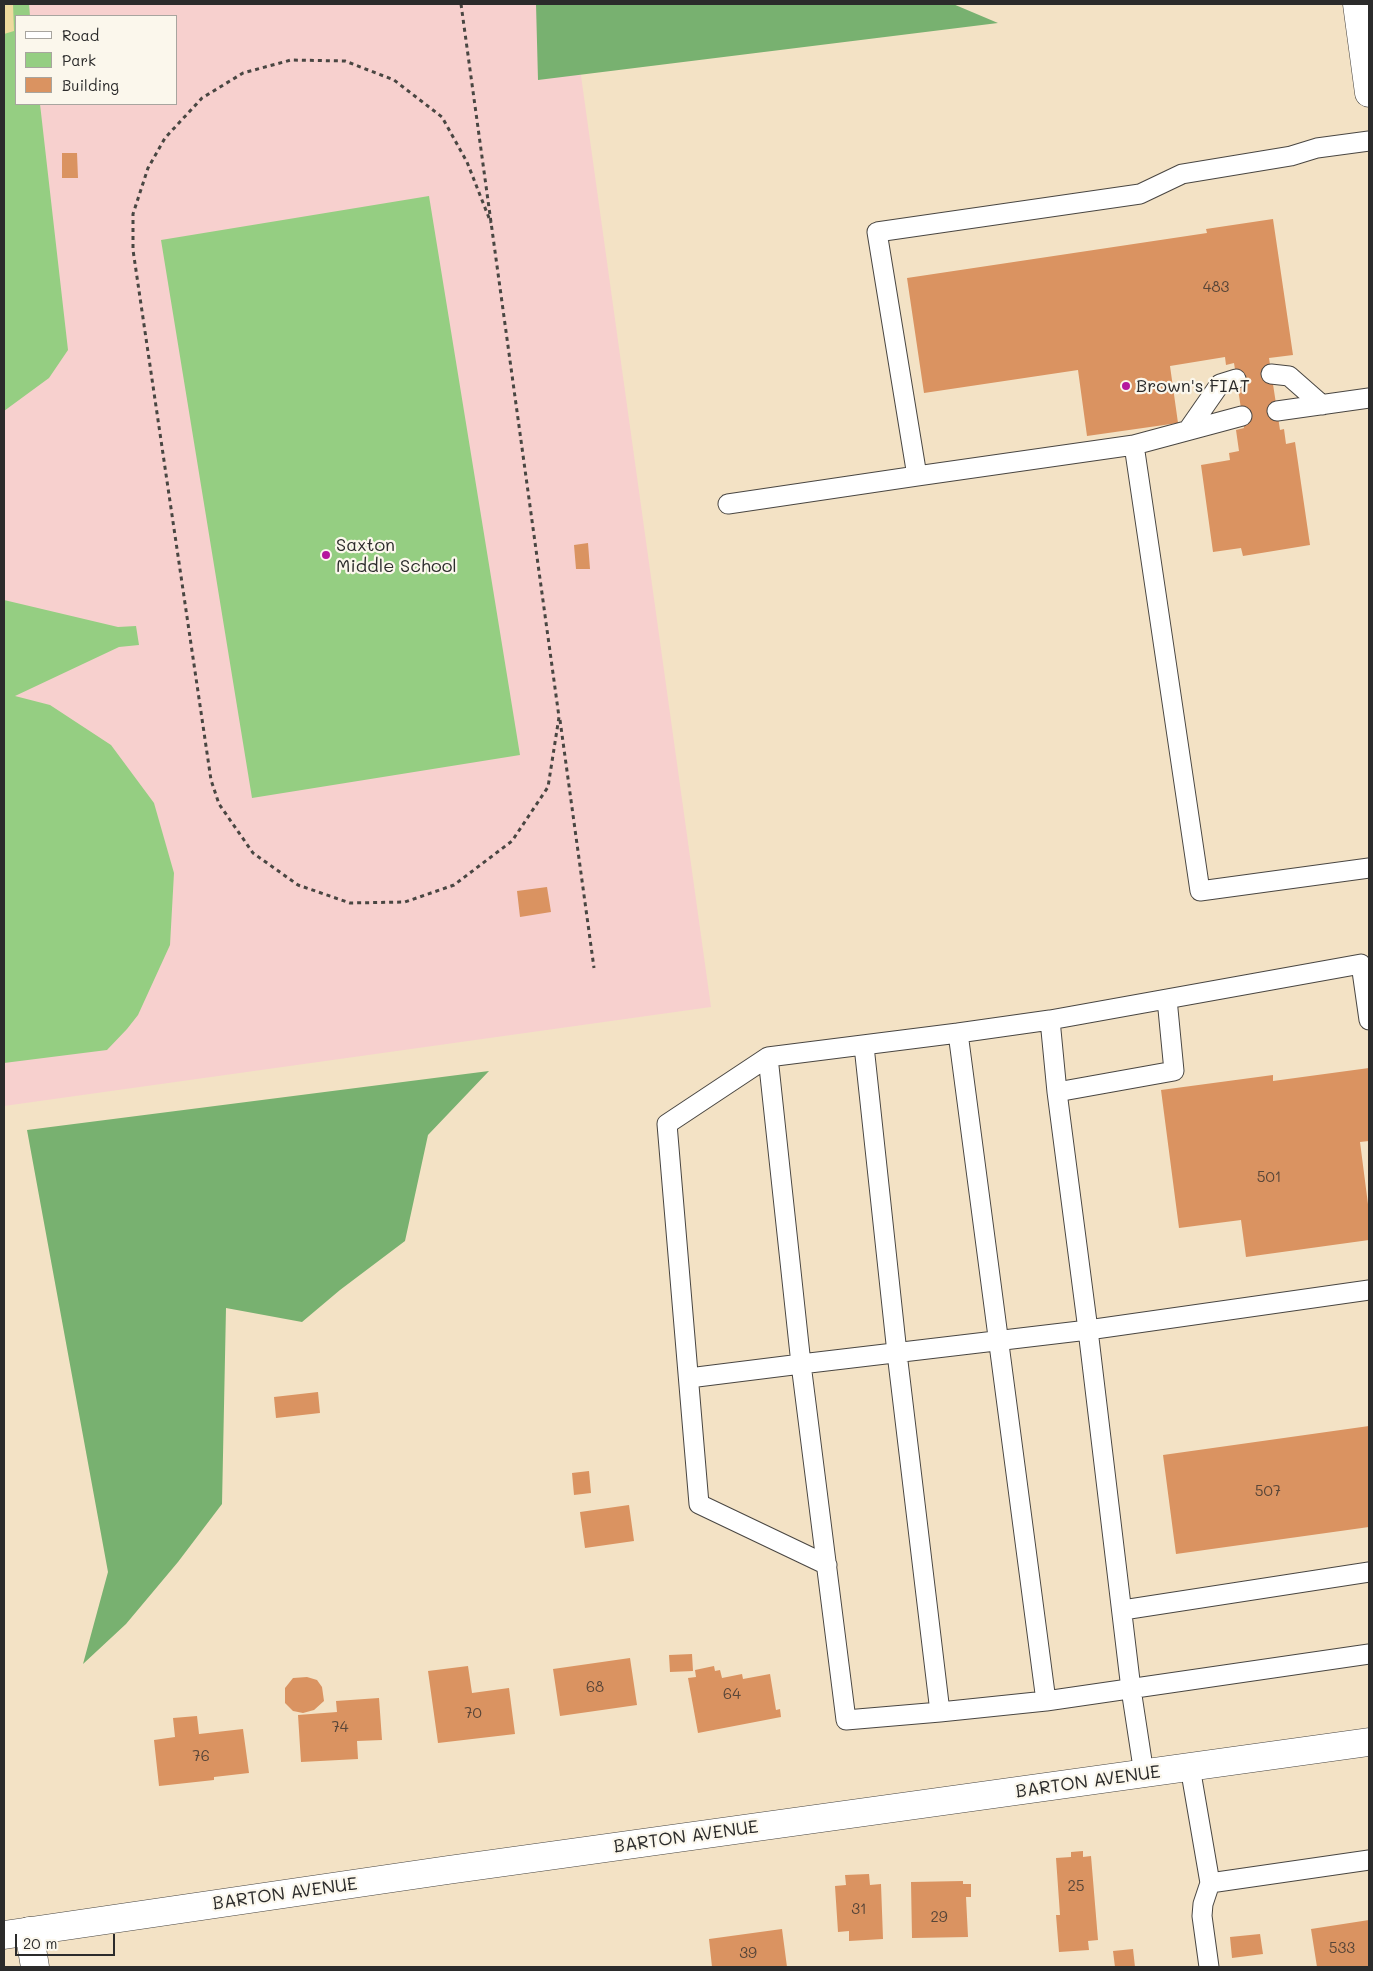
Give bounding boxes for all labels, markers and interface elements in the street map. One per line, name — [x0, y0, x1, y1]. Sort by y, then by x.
legend — [15, 15, 178, 105]
text: Road — [62, 25, 99, 45]
text: Park — [62, 50, 96, 70]
text: Building — [62, 75, 119, 95]
house number: 483 — [1203, 278, 1229, 296]
place label: Brown's FIAT — [1136, 375, 1250, 397]
marker: Brown's FIAT — [1120, 380, 1132, 392]
place label: Saxton Middle School — [336, 534, 457, 576]
marker: Saxton Middle School — [320, 549, 332, 561]
house number: 501 — [1257, 1168, 1281, 1186]
house number: 507 — [1255, 1482, 1281, 1500]
house number: 68 — [586, 1678, 604, 1696]
house number: 64 — [723, 1685, 741, 1703]
house number: 70 — [464, 1704, 482, 1722]
house number: 74 — [331, 1718, 349, 1736]
house number: 76 — [192, 1747, 210, 1765]
street label: BARTON AVENUE — [1014, 1761, 1162, 1803]
street label: BARTON AVENUE — [612, 1816, 760, 1858]
street label: BARTON AVENUE — [211, 1873, 359, 1915]
house number: 25 — [1067, 1877, 1085, 1895]
house number: 31 — [851, 1900, 867, 1918]
house number: 29 — [930, 1908, 948, 1926]
scale bar — [18, 1924, 118, 1956]
text: 20 m — [23, 1933, 57, 1953]
house number: 533 — [1329, 1939, 1355, 1957]
house number: 39 — [739, 1944, 757, 1962]

